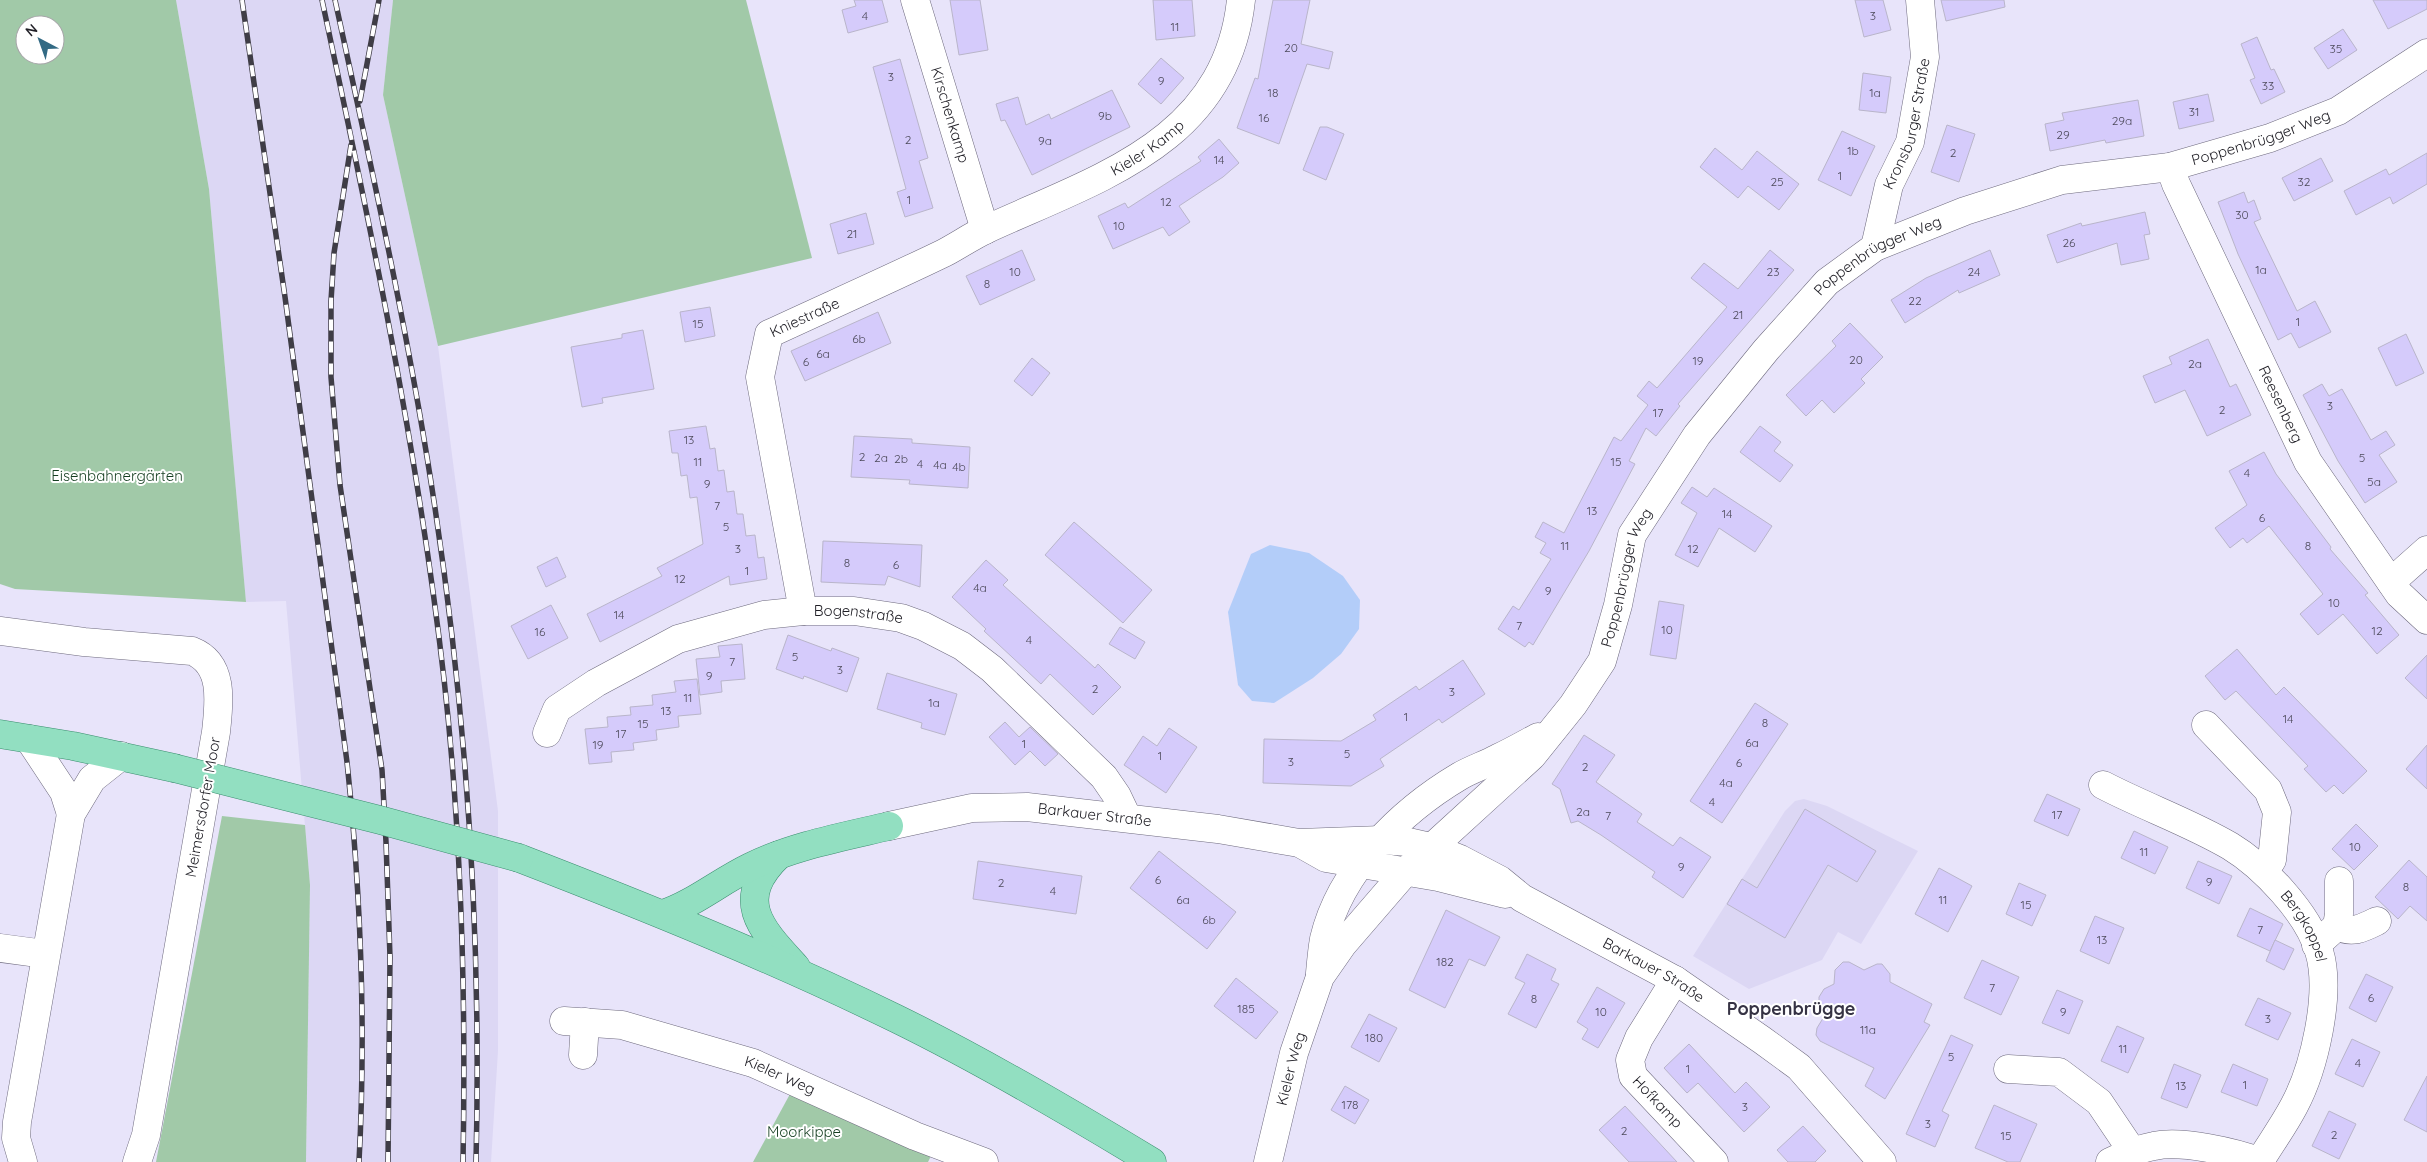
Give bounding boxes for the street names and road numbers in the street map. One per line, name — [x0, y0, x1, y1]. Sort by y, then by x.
street label: Kronsburger Straße — [1878, 57, 1934, 192]
street label: Kirschenkamp — [927, 64, 974, 165]
street label: Poppenbrügger Weg — [2189, 105, 2333, 169]
street label: Kieler Kamp — [1107, 116, 1188, 180]
street label: Poppenbrügger Weg — [1809, 211, 1944, 299]
street label: Kniestraße — [766, 293, 842, 341]
street label: Reesenberg — [2255, 362, 2308, 446]
street label: Poppenbrügger Weg — [1596, 504, 1656, 649]
street label: Bogenstraße — [814, 601, 904, 627]
street label: Meimersdorfer Moor — [181, 735, 224, 879]
street label: Barkauer Straße — [1037, 798, 1153, 830]
street label: Bergkoppel — [2277, 886, 2331, 963]
street label: Barkauer Straße — [1600, 933, 1708, 1006]
street label: Kieler Weg — [1272, 1029, 1310, 1107]
street label: Kieler Weg — [742, 1051, 818, 1099]
street label: Hofkamp — [1629, 1071, 1687, 1132]

